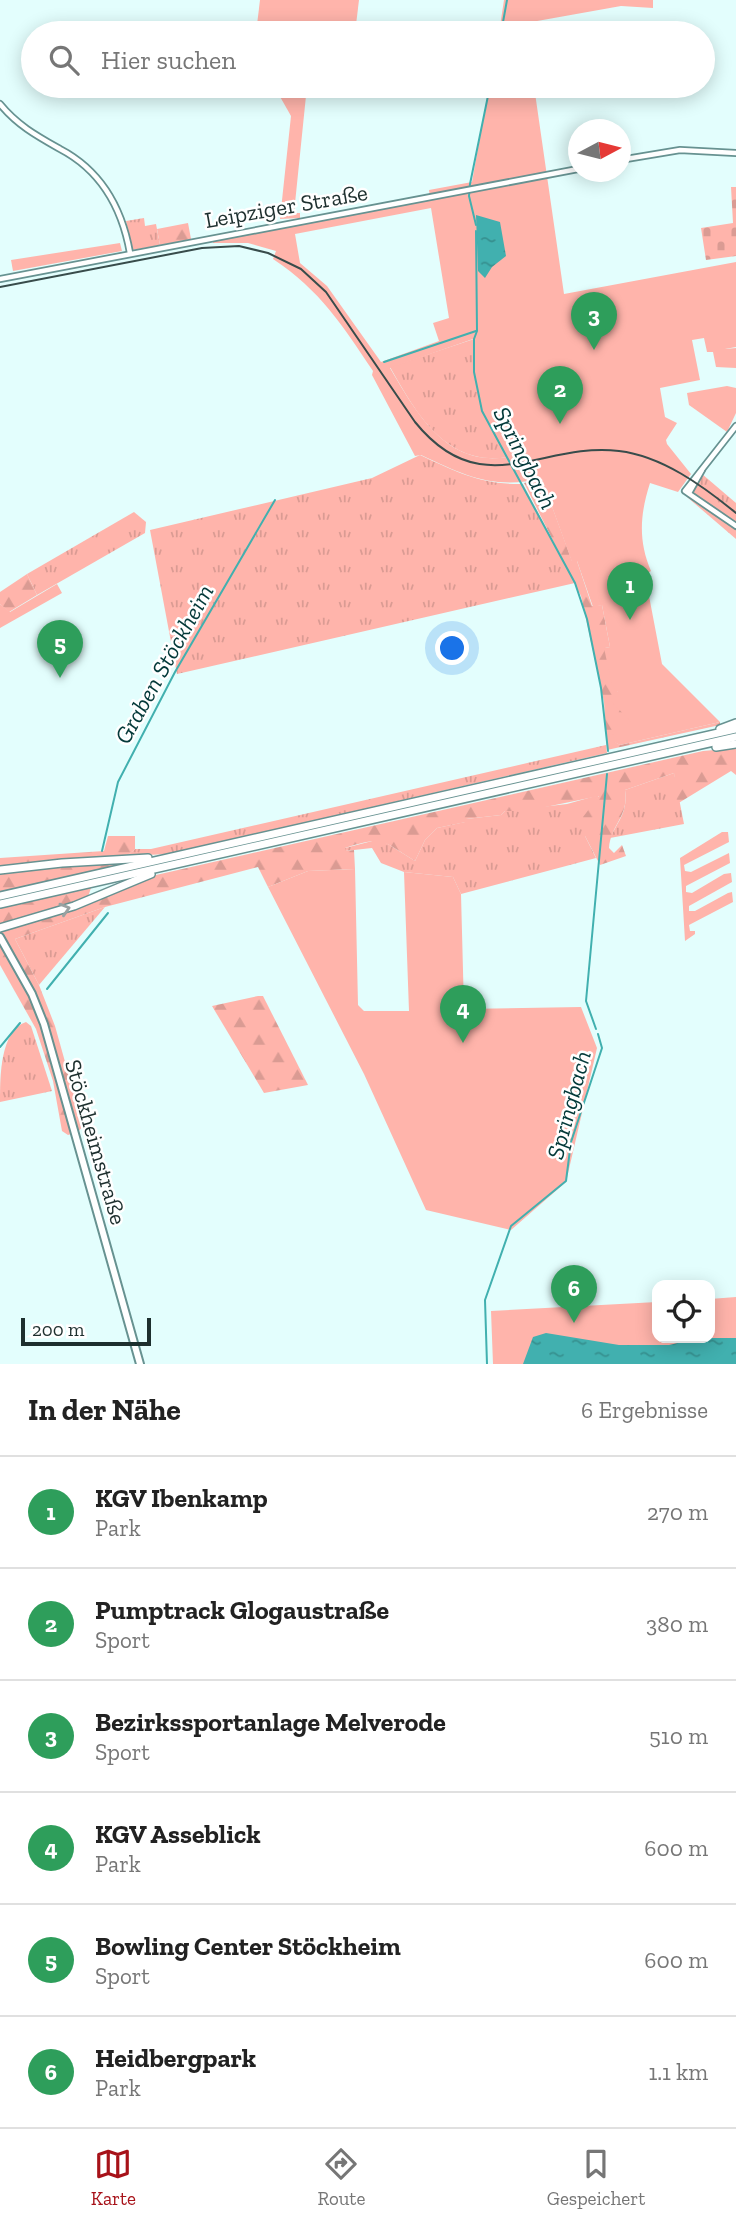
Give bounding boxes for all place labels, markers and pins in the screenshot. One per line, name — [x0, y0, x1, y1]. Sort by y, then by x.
pin: 3 — [571, 292, 617, 350]
pin: 2 — [537, 366, 583, 424]
pin: 1 — [607, 562, 653, 620]
pin: 5 — [37, 620, 83, 678]
pin: 4 — [440, 985, 486, 1043]
pin: 6 — [551, 1265, 597, 1323]

